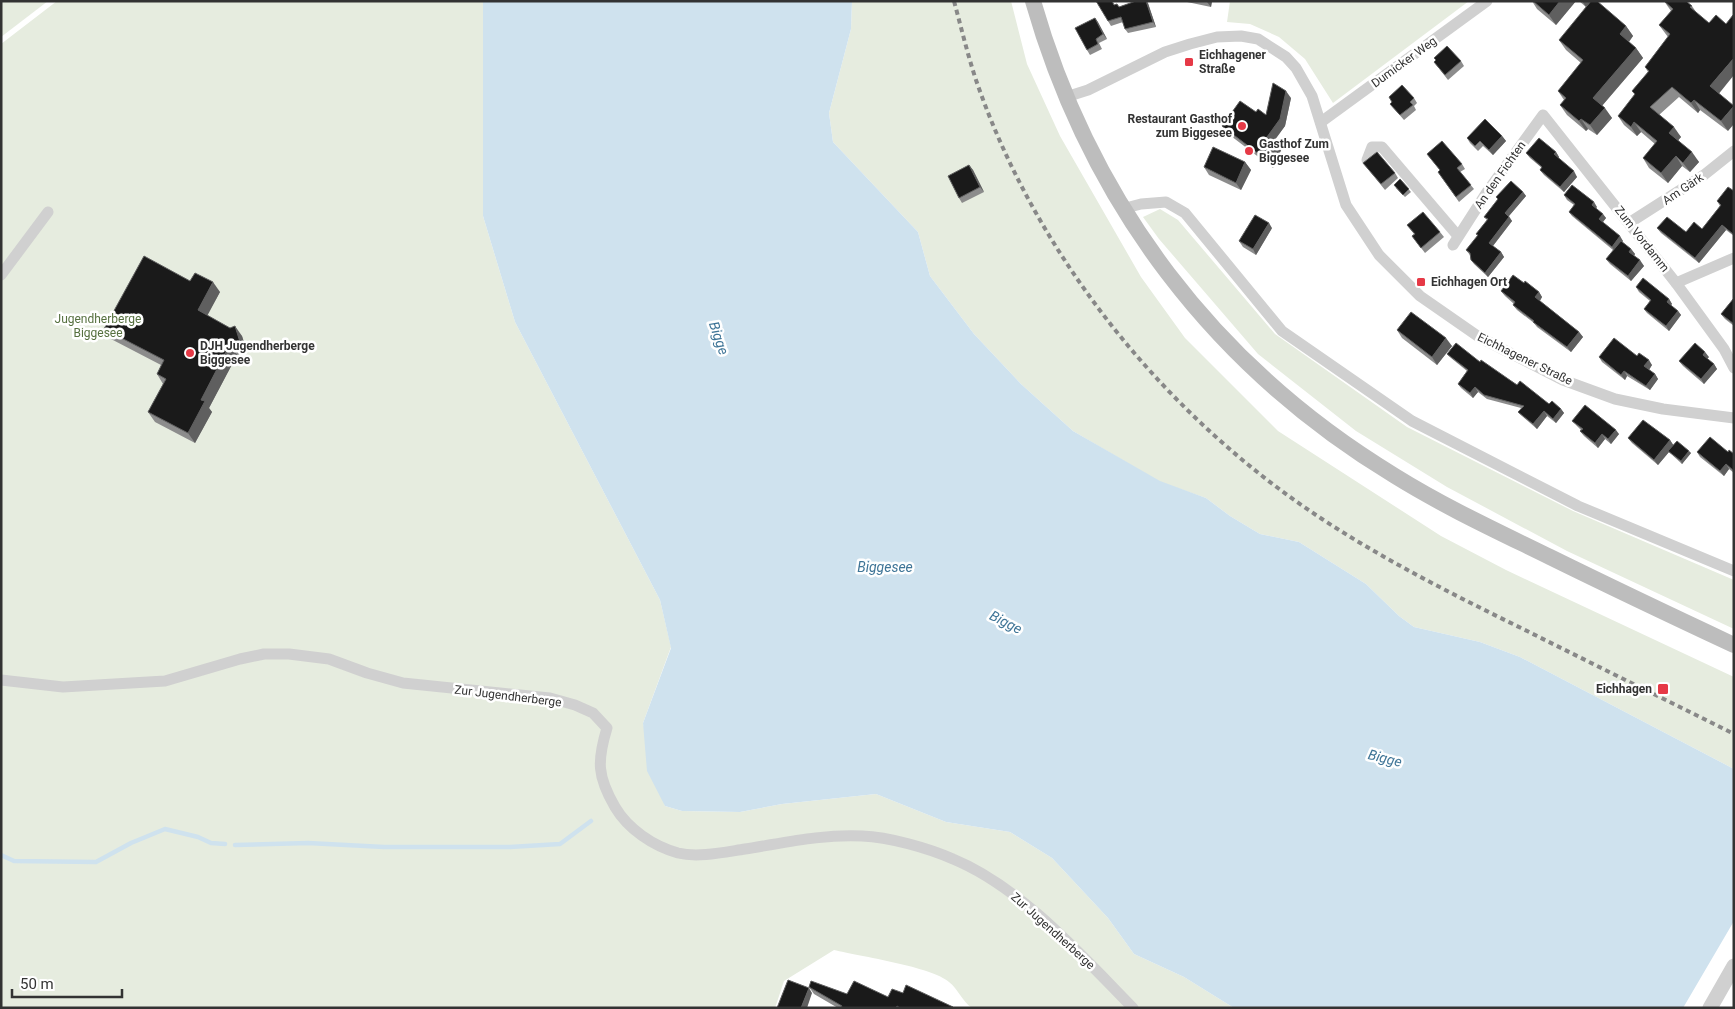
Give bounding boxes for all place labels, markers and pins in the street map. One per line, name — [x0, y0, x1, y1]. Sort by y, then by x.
place label: Eichhagener Straße — [1199, 48, 1267, 76]
marker: Eichhagener Straße — [1183, 56, 1195, 68]
place label: Restaurant Gasthof zum Biggesee — [1127, 112, 1233, 140]
marker: Restaurant Gasthof zum Biggesee — [1236, 120, 1248, 132]
place label: Gasthof Zum Biggesee — [1259, 137, 1329, 165]
marker: Gasthof Zum Biggesee — [1243, 145, 1255, 157]
place label: Eichhagen Ort — [1431, 275, 1507, 289]
marker: Eichhagen Ort — [1415, 276, 1427, 288]
place label: DJH Jugendherberge Biggesee — [200, 339, 315, 367]
marker: DJH Jugendherberge Biggesee — [184, 347, 196, 359]
place label: Eichhagen — [1596, 682, 1652, 696]
marker: Eichhagen — [1656, 682, 1670, 696]

